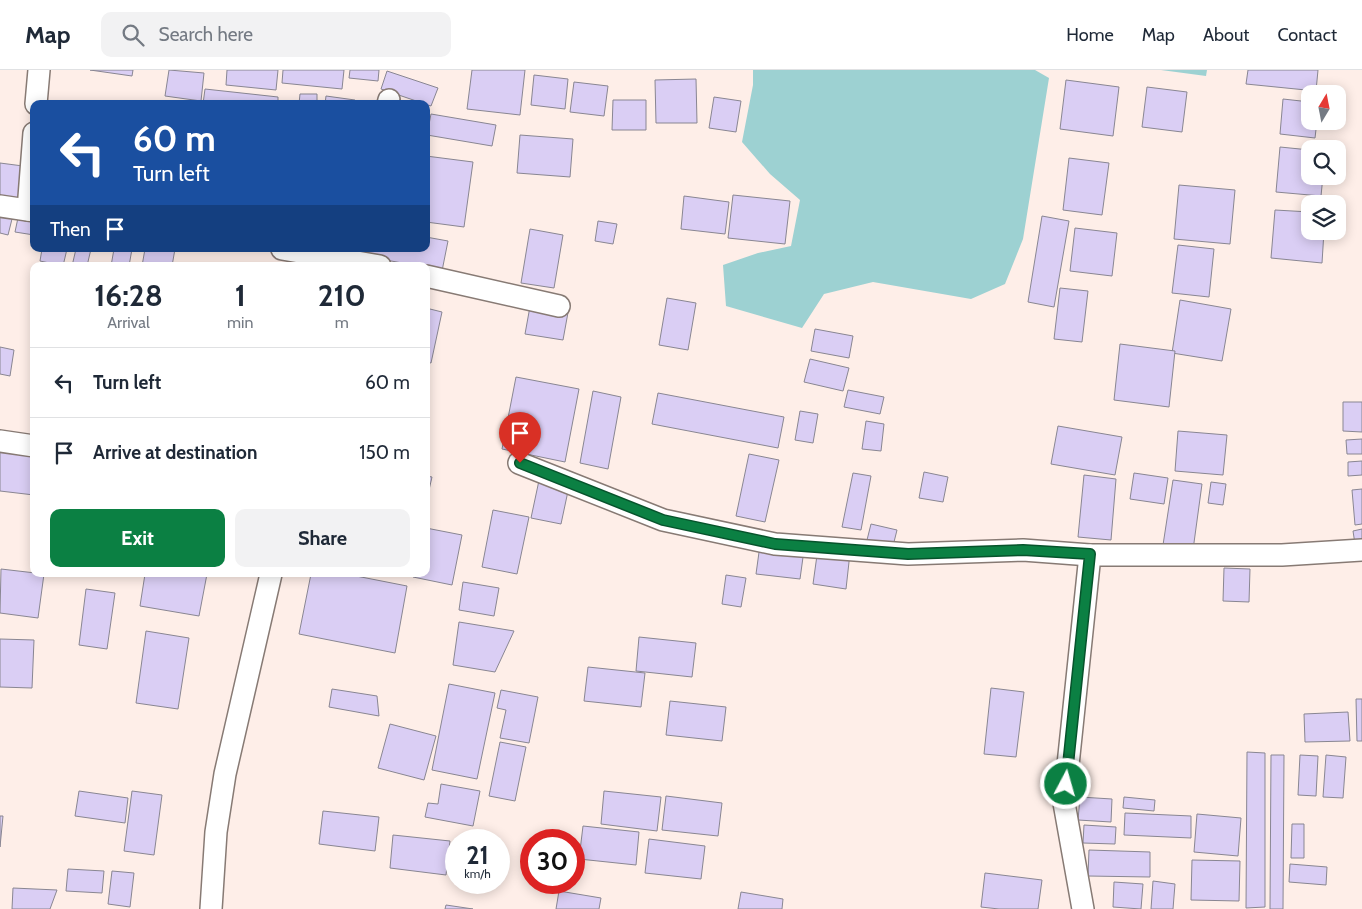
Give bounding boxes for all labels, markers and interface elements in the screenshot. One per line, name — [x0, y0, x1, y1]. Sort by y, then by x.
search box — [101, 12, 451, 57]
text: Map — [25, 20, 71, 49]
icon: search — [119, 21, 147, 49]
text: Search here — [159, 23, 253, 46]
text: Home — [1066, 24, 1114, 46]
text: Map — [1142, 24, 1175, 46]
text: About — [1203, 24, 1249, 46]
text: Contact — [1277, 24, 1337, 46]
north arrow — [1301, 85, 1346, 130]
map controls — [1301, 85, 1346, 240]
text: 60 m — [133, 117, 216, 160]
icon: left — [50, 120, 115, 185]
button: search — [1301, 140, 1346, 185]
text: Turn left — [133, 160, 210, 187]
button: layers — [1301, 195, 1346, 240]
icon: arrive — [101, 215, 129, 243]
text: Then — [50, 218, 91, 241]
text: 16:28 — [94, 277, 163, 314]
text: 1 — [235, 277, 246, 314]
text: 210 — [318, 277, 366, 314]
text: Arrival — [107, 313, 150, 332]
text: min — [227, 313, 253, 332]
text: m — [335, 313, 349, 332]
icon: left — [50, 369, 78, 397]
text: Turn left — [93, 371, 161, 394]
text: 60 m — [365, 371, 410, 394]
pin — [499, 412, 541, 463]
icon: arrive — [506, 419, 534, 447]
icon: arrive — [50, 439, 78, 467]
text: Arrive at destination — [93, 441, 257, 464]
text: 150 m — [359, 441, 410, 464]
button: Exit — [50, 509, 225, 567]
button: Share — [235, 509, 410, 567]
position arrow — [1039, 757, 1091, 809]
speed limit sign: 30 — [520, 829, 585, 894]
text: 21 — [466, 840, 489, 870]
text: km/h — [464, 866, 491, 881]

